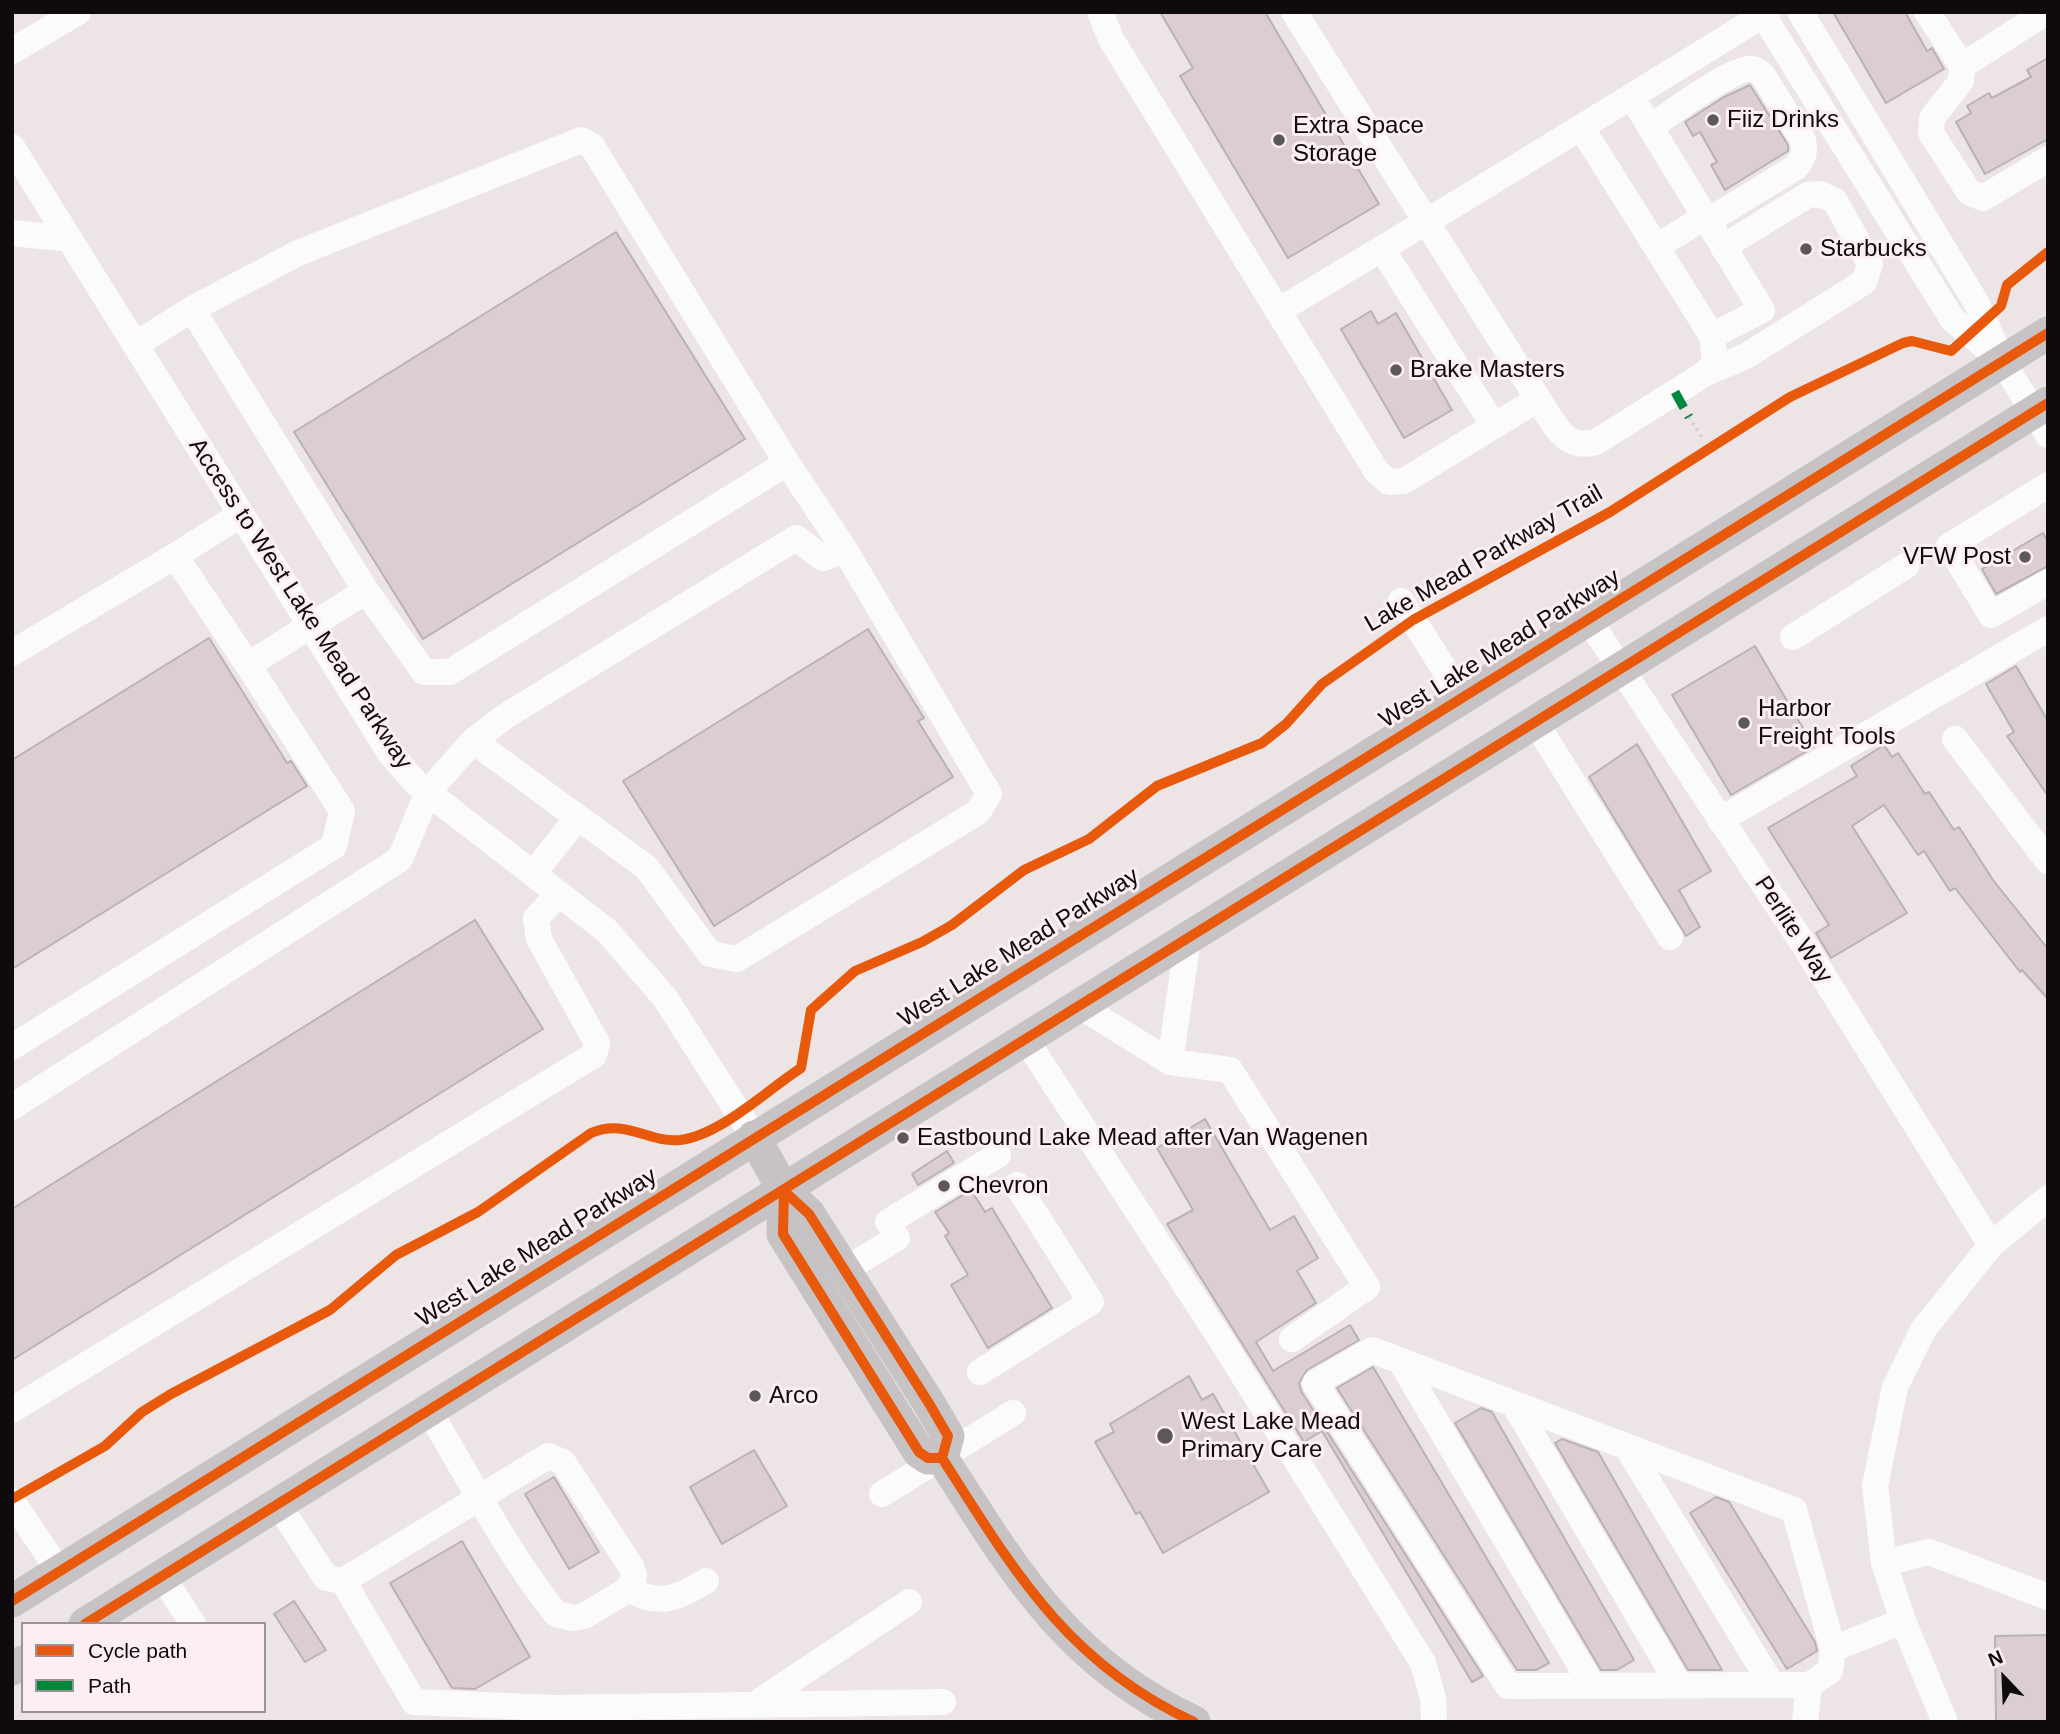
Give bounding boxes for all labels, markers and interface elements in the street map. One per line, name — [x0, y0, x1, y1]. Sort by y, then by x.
place label: Fiiz Drinks — [1727, 106, 1839, 134]
place label: Extra Space Storage — [1293, 112, 1424, 168]
marker: Fiiz Drinks — [1705, 112, 1721, 128]
marker: Extra Space Storage — [1271, 132, 1287, 148]
place label: Starbucks — [1820, 235, 1927, 263]
marker: Starbucks — [1798, 241, 1814, 257]
place label: Brake Masters — [1410, 356, 1565, 384]
marker: Brake Masters — [1388, 362, 1404, 378]
street label: Access to West Lake Mead Parkway — [182, 433, 418, 775]
street label: Lake Mead Parkway Trail — [1360, 479, 1608, 639]
place label: VFW Post — [1903, 543, 2011, 571]
marker: VFW Post — [2017, 549, 2033, 565]
street label: West Lake Mead Parkway — [1374, 563, 1626, 735]
place label: Harbor Freight Tools — [1758, 695, 1895, 751]
marker: Harbor Freight Tools — [1736, 715, 1752, 731]
street label: West Lake Mead Parkway — [893, 862, 1145, 1034]
street label: Perlite Way — [1748, 871, 1838, 989]
place label: Eastbound Lake Mead after Van Wagenen — [917, 1124, 1368, 1152]
marker: Eastbound Lake Mead after Van Wagenen — [895, 1130, 911, 1146]
street label: West Lake Mead Parkway — [411, 1162, 663, 1334]
place label: Chevron — [958, 1172, 1049, 1200]
marker: Chevron — [936, 1178, 952, 1194]
place label: Arco — [769, 1382, 818, 1410]
marker: Arco — [747, 1388, 763, 1404]
place label: West Lake Mead Primary Care — [1181, 1408, 1361, 1464]
marker: West Lake Mead Primary Care — [1155, 1426, 1175, 1446]
legend — [21, 1622, 266, 1713]
text: Cycle path — [88, 1639, 187, 1662]
north arrow — [1969, 1643, 2039, 1713]
text: N — [1985, 1646, 2006, 1671]
text: Path — [88, 1674, 131, 1697]

